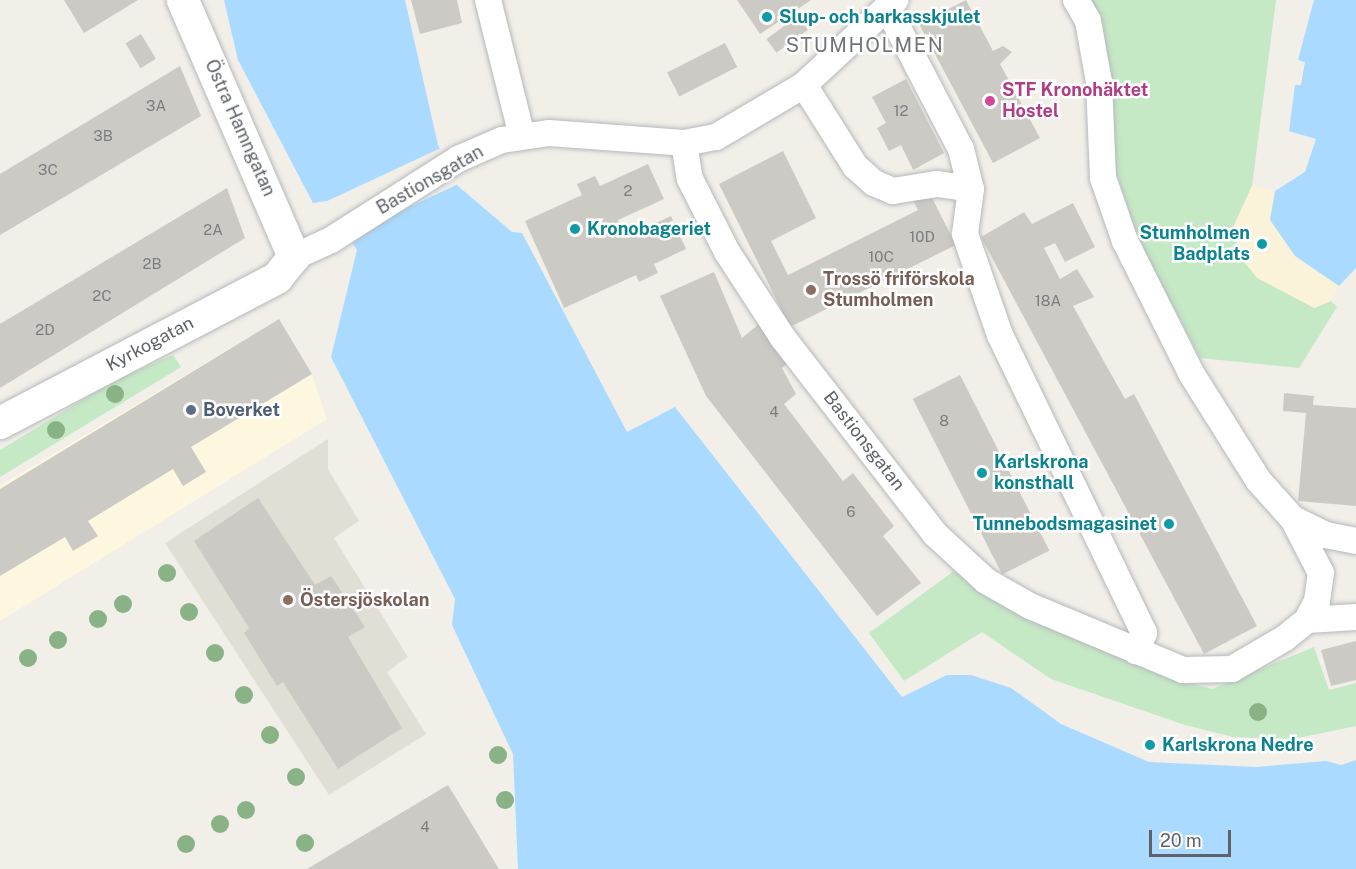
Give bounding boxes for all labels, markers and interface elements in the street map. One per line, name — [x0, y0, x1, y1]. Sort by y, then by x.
place label: Slup- och barkasskjulet — [779, 6, 982, 28]
marker: Slup- och barkasskjulet — [760, 10, 774, 24]
district label: STUMHOLMEN — [786, 33, 944, 57]
street label: Östra Hamngatan — [200, 56, 280, 200]
place label: STF Kronohäktet Hostel — [1002, 80, 1148, 122]
marker: STF Kronohäktet Hostel — [983, 94, 997, 108]
house number: 3A — [146, 97, 166, 115]
house number: 12 — [893, 102, 909, 120]
house number: 3B — [93, 127, 113, 145]
street label: Bastionsgatan — [373, 141, 487, 219]
house number: 3C — [38, 161, 58, 179]
house number: 2 — [624, 182, 632, 200]
place label: Kronobageriet — [587, 218, 711, 240]
house number: 2A — [203, 221, 223, 239]
marker: Kronobageriet — [568, 222, 582, 236]
place label: Stumholmen Badplats — [1139, 223, 1250, 266]
house number: 10D — [909, 228, 935, 246]
marker: Stumholmen Badplats — [1255, 237, 1269, 251]
house number: 10C — [868, 248, 894, 266]
house number: 2B — [143, 255, 161, 273]
place label: Trossö friförskola Stumholmen — [823, 269, 975, 312]
marker: Trossö friförskola Stumholmen — [804, 283, 818, 297]
house number: 2C — [92, 287, 112, 305]
house number: 18A — [1035, 292, 1061, 310]
street label: Kyrkogatan — [103, 312, 197, 376]
house number: 2D — [35, 321, 55, 339]
street label: Bastionsgatan — [819, 387, 909, 495]
place label: Boverket — [203, 399, 280, 421]
marker: Boverket — [184, 403, 198, 417]
house number: 4 — [769, 403, 779, 421]
house number: 8 — [939, 412, 949, 430]
place label: Karlskrona konsthall — [994, 452, 1089, 494]
marker: Karlskrona konsthall — [975, 466, 989, 480]
house number: 6 — [846, 503, 856, 521]
place label: Tunnebodsmagasinet — [973, 513, 1157, 535]
marker: Tunnebodsmagasinet — [1162, 517, 1176, 531]
place label: Östersjöskolan — [300, 589, 429, 611]
marker: Östersjöskolan — [281, 593, 295, 607]
place label: Karlskrona Nedre — [1162, 734, 1314, 756]
marker: Karlskrona Nedre — [1143, 738, 1157, 752]
house number: 4 — [420, 818, 430, 836]
scale bar — [1152, 818, 1234, 856]
text: 20 m — [1160, 830, 1202, 851]

